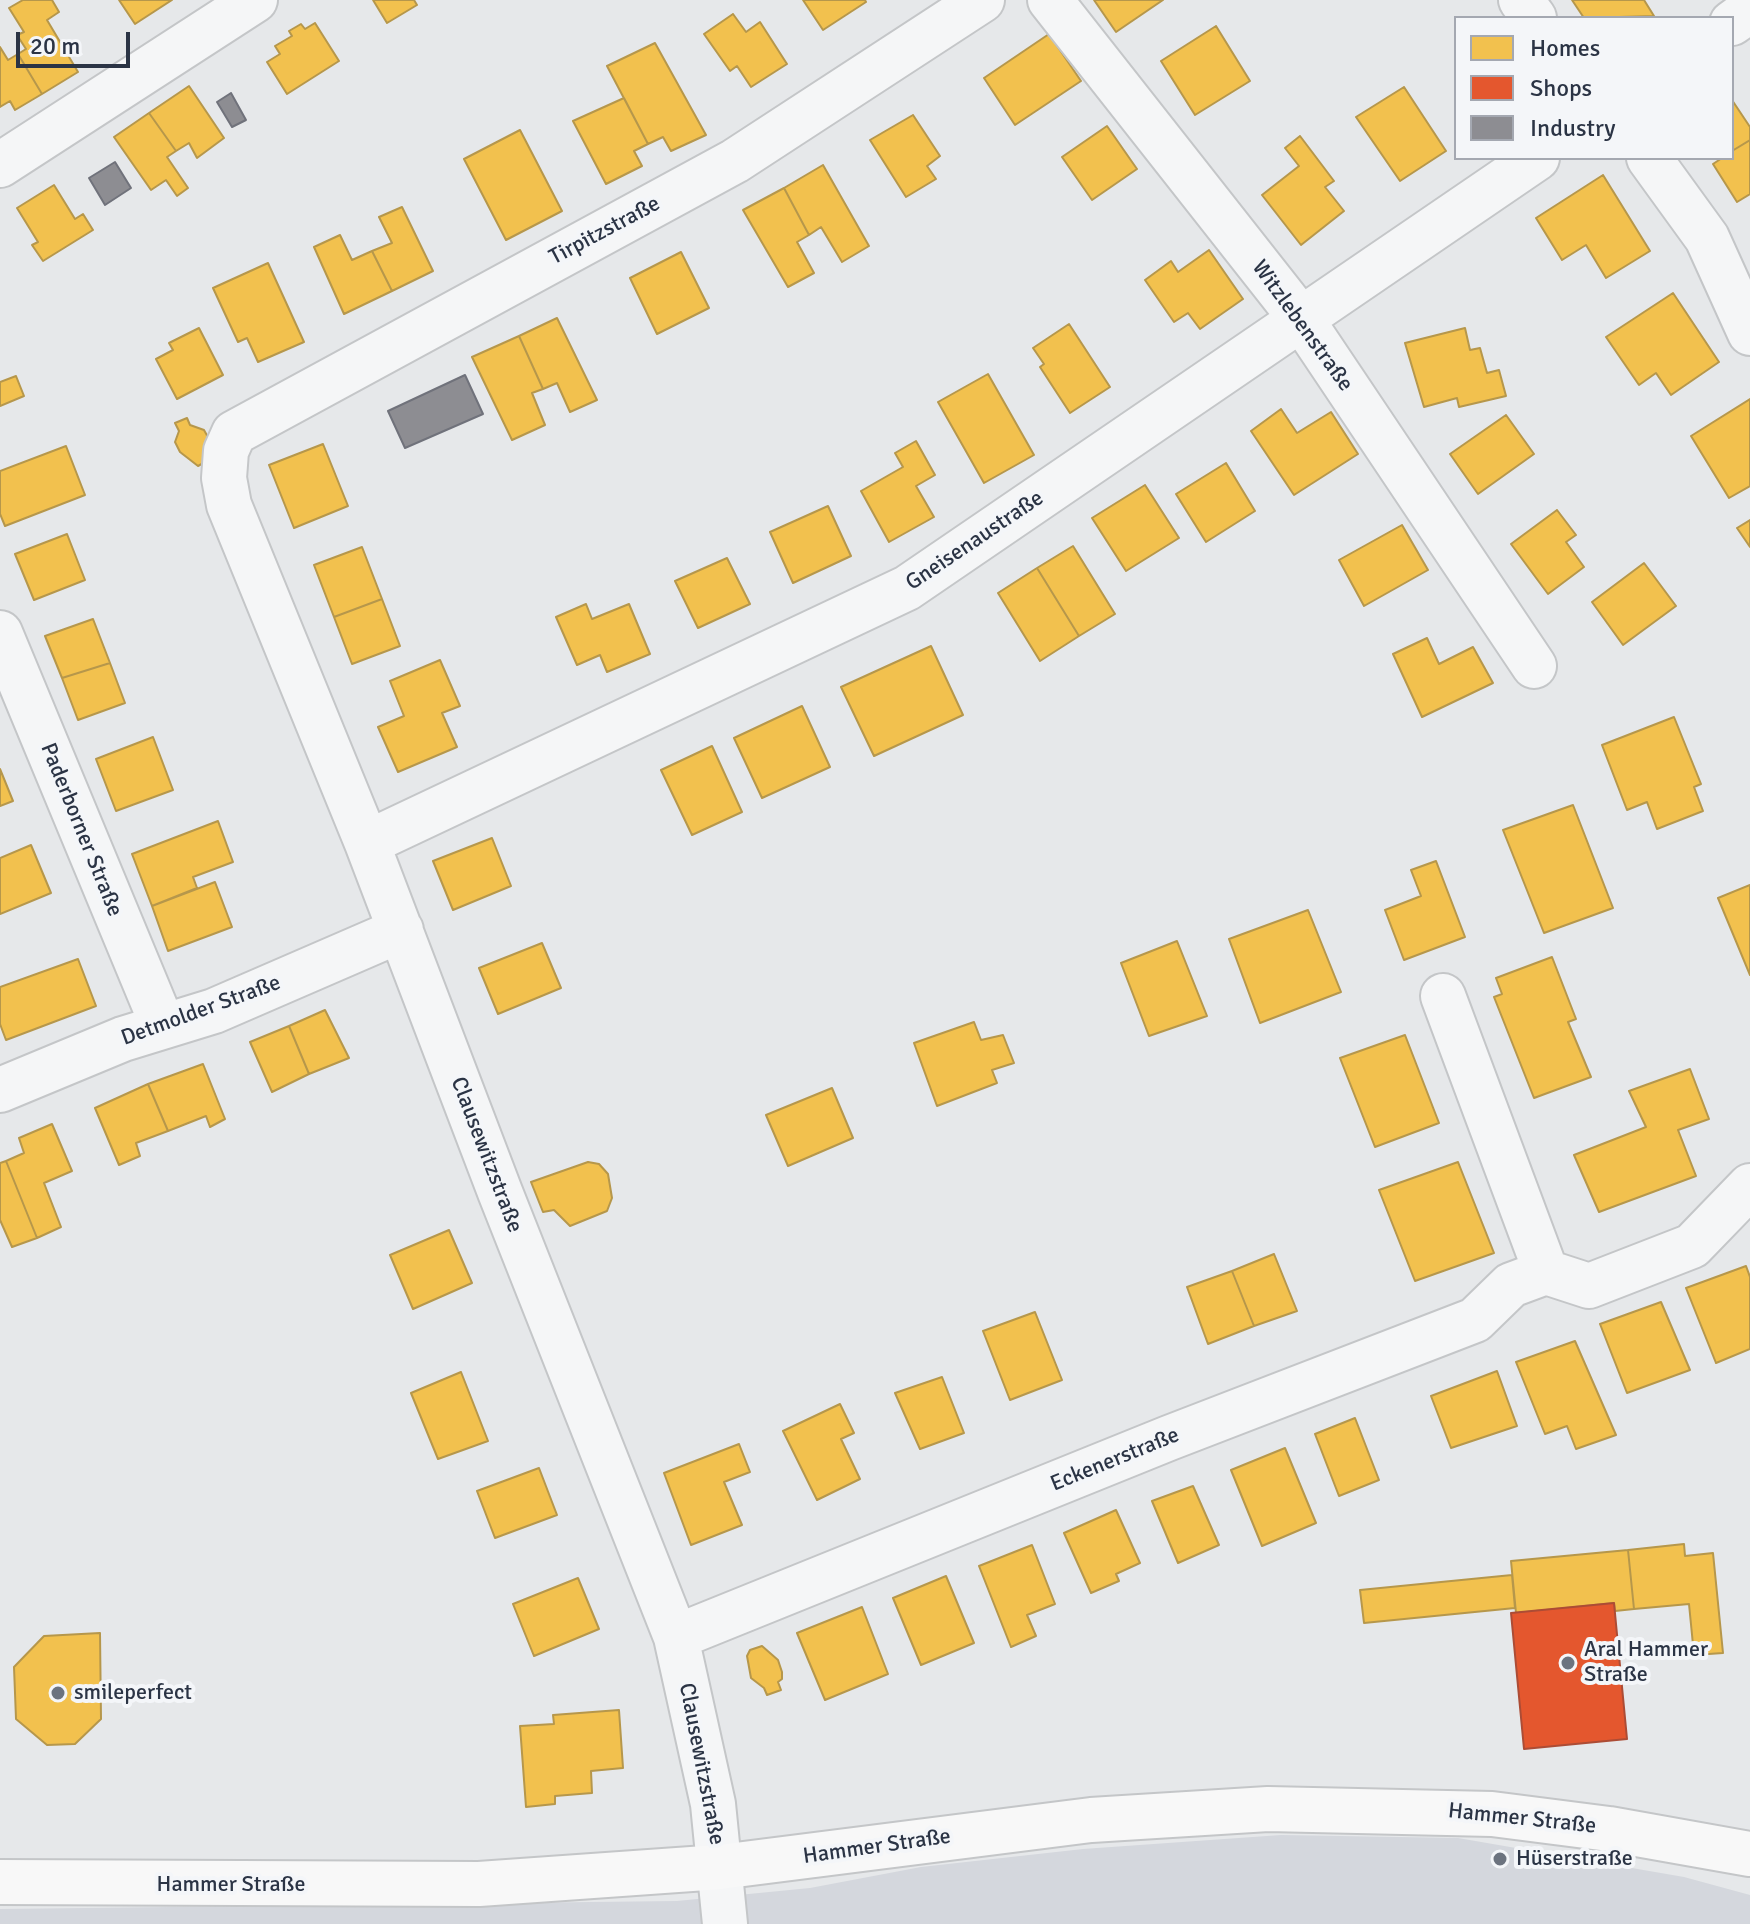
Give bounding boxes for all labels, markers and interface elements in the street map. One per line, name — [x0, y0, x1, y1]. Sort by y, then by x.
scale bar — [20, 16, 134, 66]
legend — [1454, 16, 1734, 160]
text: 20 m — [30, 31, 80, 61]
text: Homes — [1530, 33, 1600, 63]
text: Shops — [1530, 73, 1592, 103]
text: Industry — [1530, 113, 1616, 143]
street label: Tirpitzstraße — [545, 191, 665, 271]
street label: Witzlebenstraße — [1246, 255, 1358, 397]
street label: Gneisenaustraße — [901, 485, 1049, 597]
street label: Paderborner Straße — [34, 739, 128, 921]
street label: Detmolder Straße — [118, 970, 284, 1052]
street label: Clausewitzstraße — [444, 1074, 528, 1236]
street label: Eckenerstraße — [1047, 1422, 1183, 1498]
place label: Aral Hammer Straße — [1584, 1637, 1708, 1688]
marker: Aral Hammer Straße — [1559, 1654, 1577, 1672]
place label: smileperfect — [74, 1680, 192, 1706]
street label: Clausewitzstraße — [672, 1681, 730, 1847]
marker: smileperfect — [49, 1684, 67, 1702]
street label: Hammer Straße — [1447, 1798, 1597, 1840]
street label: Hammer Straße — [801, 1824, 953, 1870]
place label: Hüserstraße — [1516, 1846, 1633, 1872]
marker: Hüserstraße — [1491, 1850, 1509, 1868]
street label: Hammer Straße — [157, 1872, 305, 1898]

